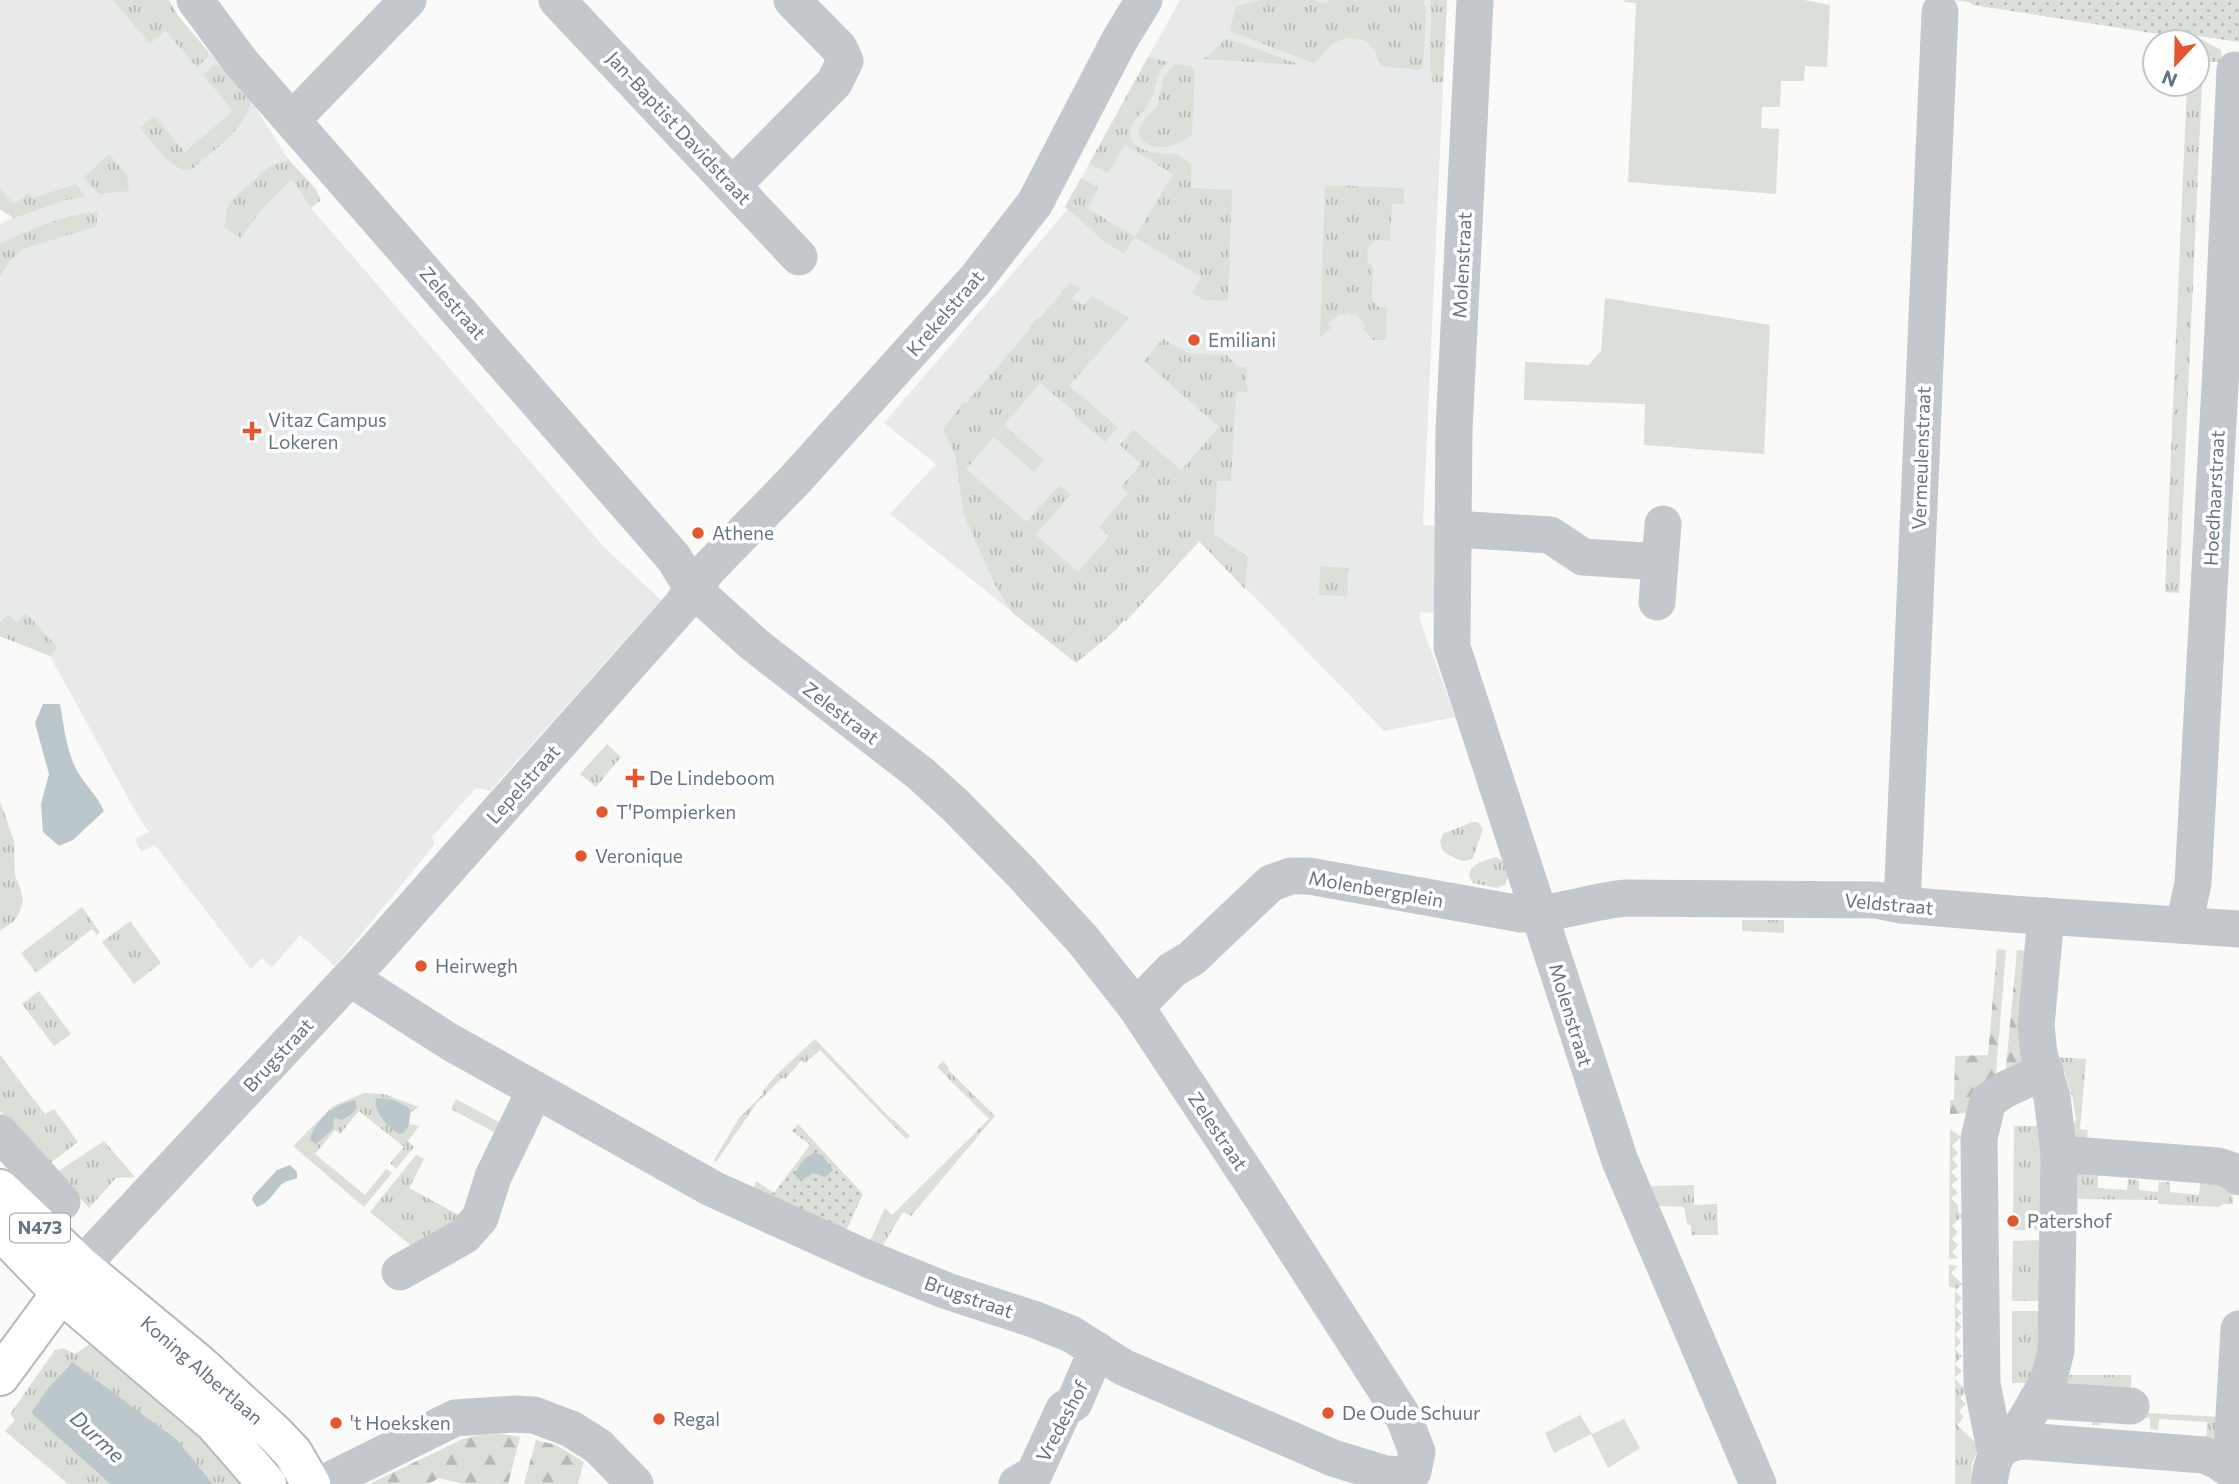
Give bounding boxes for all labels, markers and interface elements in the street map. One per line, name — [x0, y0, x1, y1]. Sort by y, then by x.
north arrow — [2141, 28, 2211, 98]
street label: Jan-Baptist Davidstraat — [602, 46, 757, 209]
text: N — [2159, 66, 2180, 93]
street label: Molenstraat — [1447, 211, 1476, 319]
street label: Zelestraat — [415, 262, 491, 344]
street label: Krekelstraat — [901, 265, 988, 360]
place label: Emiliani — [1208, 328, 1276, 351]
marker: Emiliani — [1186, 332, 1202, 348]
street label: Vermeulenstraat — [1906, 386, 1935, 530]
place label: Vitaz Campus Lokeren — [268, 408, 387, 453]
marker: Vitaz Campus Lokeren — [242, 421, 262, 441]
street label: Hoedhaarstraat — [2198, 429, 2229, 567]
place label: Athene — [712, 521, 774, 544]
marker: Athene — [690, 525, 706, 541]
street label: Zelestraat — [799, 677, 884, 749]
street label: Lepelstraat — [481, 739, 564, 828]
place label: De Lindeboom — [649, 766, 775, 789]
marker: De Lindeboom — [627, 770, 643, 786]
place label: T'Pompierken — [616, 800, 736, 823]
marker: T'Pompierken — [594, 804, 610, 820]
place label: Veronique — [595, 844, 683, 867]
marker: Veronique — [573, 848, 589, 864]
street label: Molenbergplein — [1307, 865, 1445, 912]
street label: Veldstraat — [1844, 888, 1935, 919]
place label: Heirwegh — [435, 954, 518, 977]
marker: Heirwegh — [413, 958, 429, 974]
street label: Molenstraat — [1545, 960, 1598, 1069]
street label: Brugstraat — [238, 1013, 318, 1096]
street label: Zelestraat — [1184, 1087, 1253, 1174]
place label: Patershof — [2027, 1209, 2113, 1232]
road number: N473 — [10, 1213, 70, 1242]
marker: Patershof — [2005, 1213, 2021, 1229]
street label: Brugstraat — [922, 1271, 1017, 1322]
street label: Koning Albertlaan — [137, 1310, 268, 1429]
street label: Vredeshof — [1031, 1376, 1093, 1465]
place label: De Oude Schuur — [1342, 1401, 1481, 1424]
water label: Durme — [66, 1405, 130, 1467]
marker: De Oude Schuur — [1320, 1405, 1336, 1421]
place label: Regal — [673, 1407, 720, 1430]
place label: 't Hoeksken — [350, 1411, 451, 1434]
marker: Regal — [651, 1411, 667, 1427]
marker: 't Hoeksken — [328, 1415, 344, 1431]

